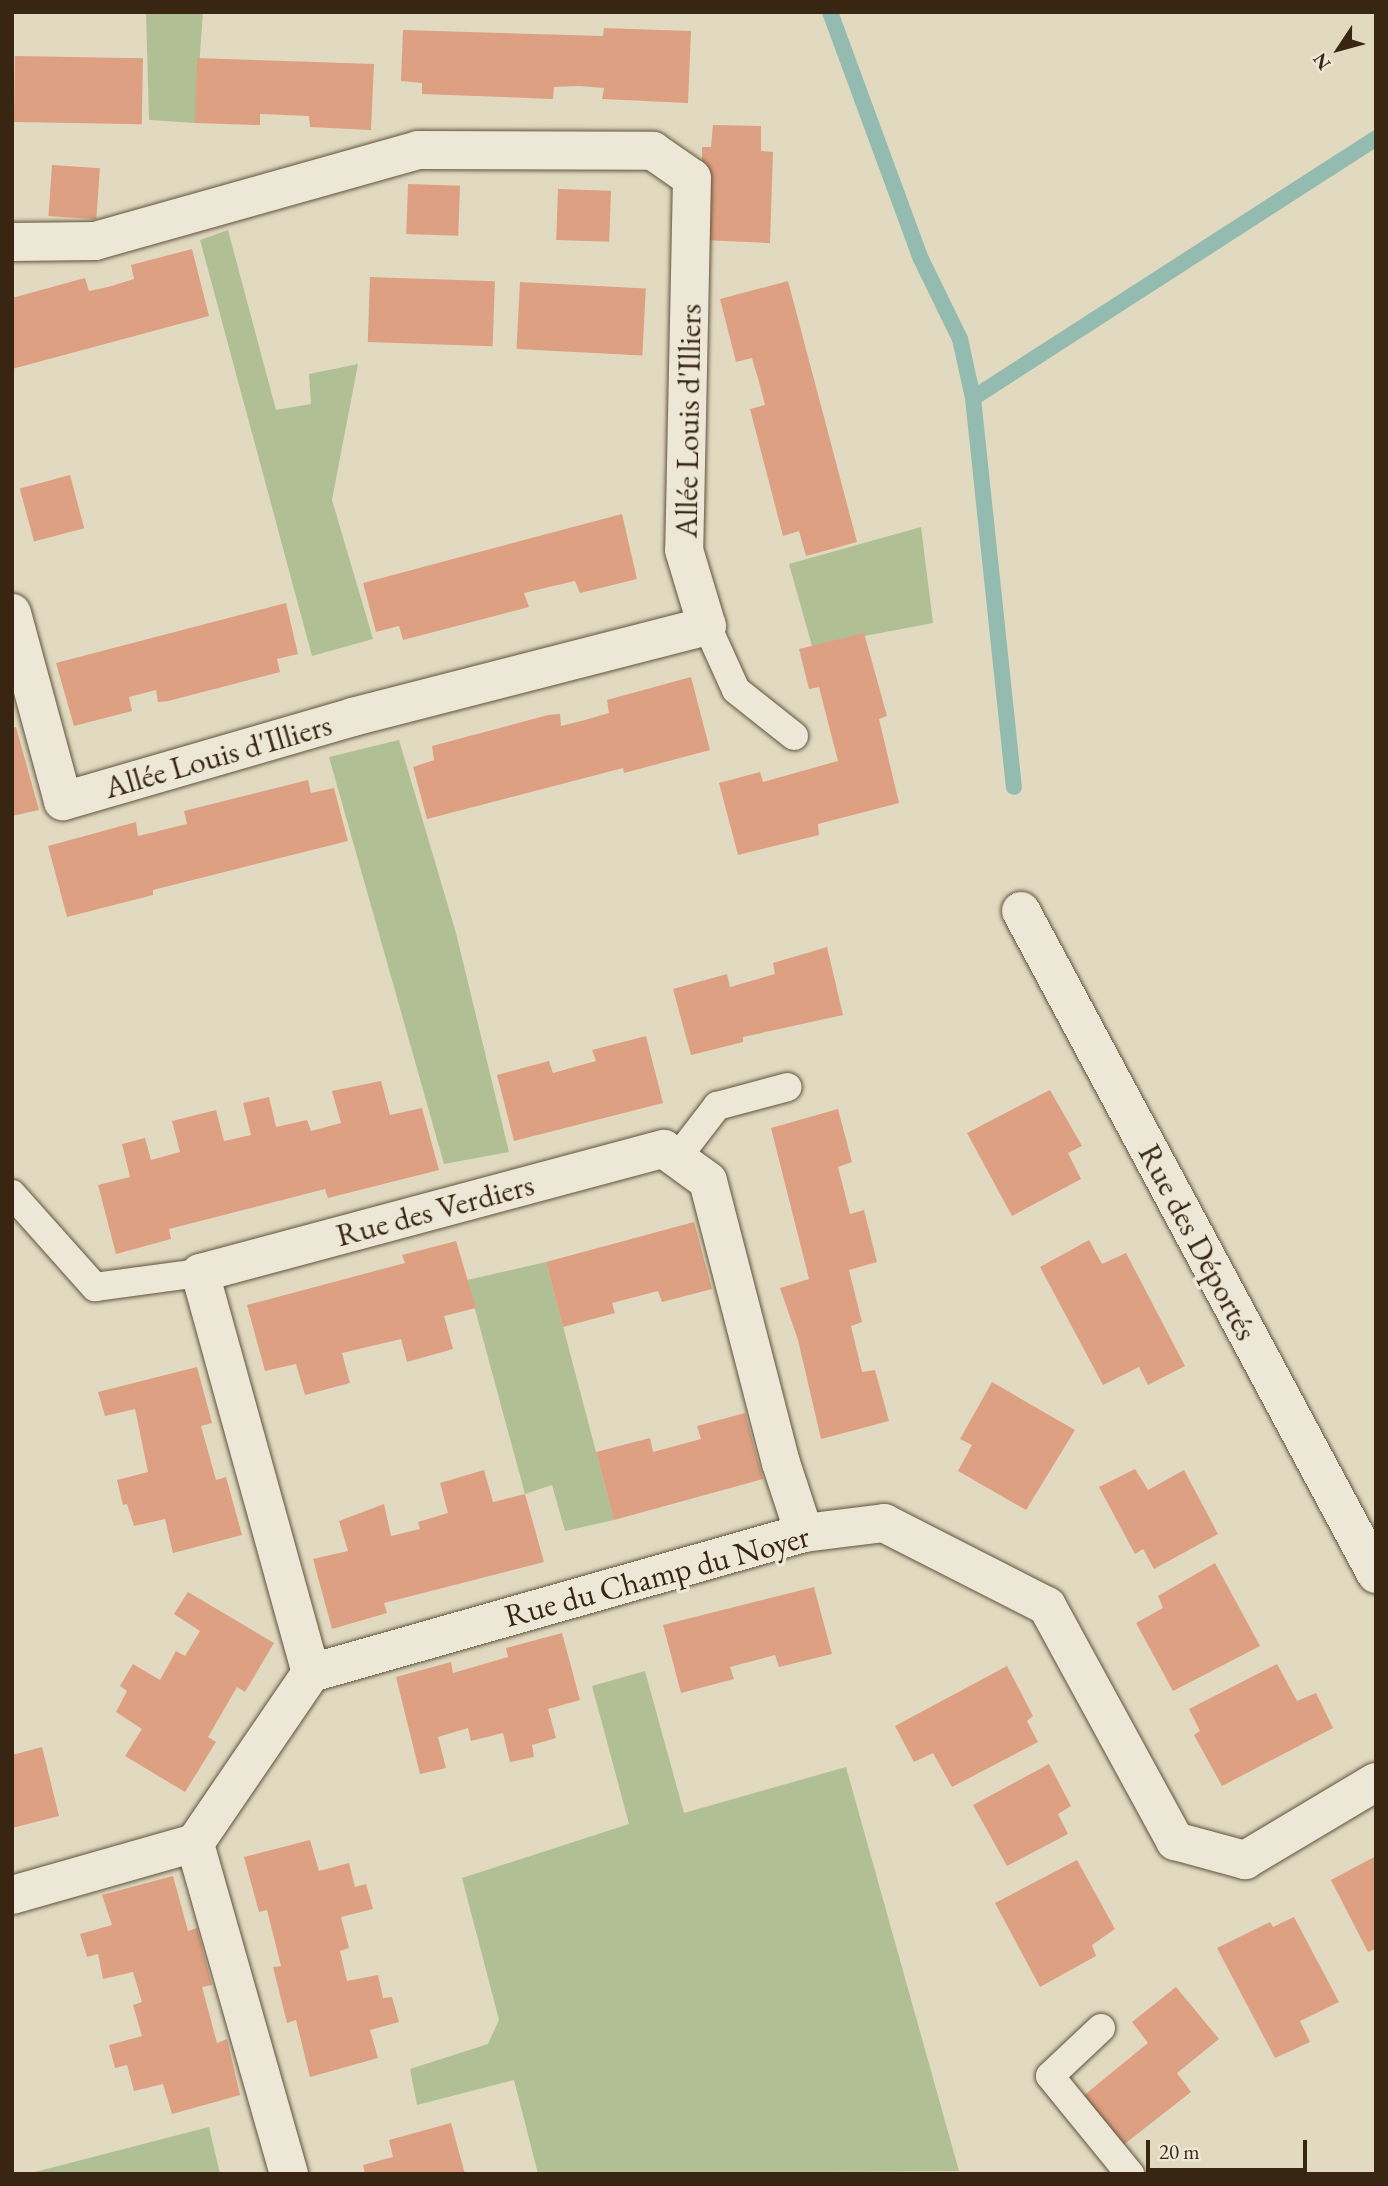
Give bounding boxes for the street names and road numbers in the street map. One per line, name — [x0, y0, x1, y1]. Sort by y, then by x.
street label: Allée Louis d'Illiers — [667, 303, 709, 539]
street label: Allée Louis d'Illiers — [100, 705, 336, 807]
street label: Rue des Déportés — [1130, 1137, 1266, 1347]
street label: Rue des Verdiers — [332, 1165, 538, 1255]
street label: Rue du Champ du Noyer — [500, 1517, 814, 1635]

